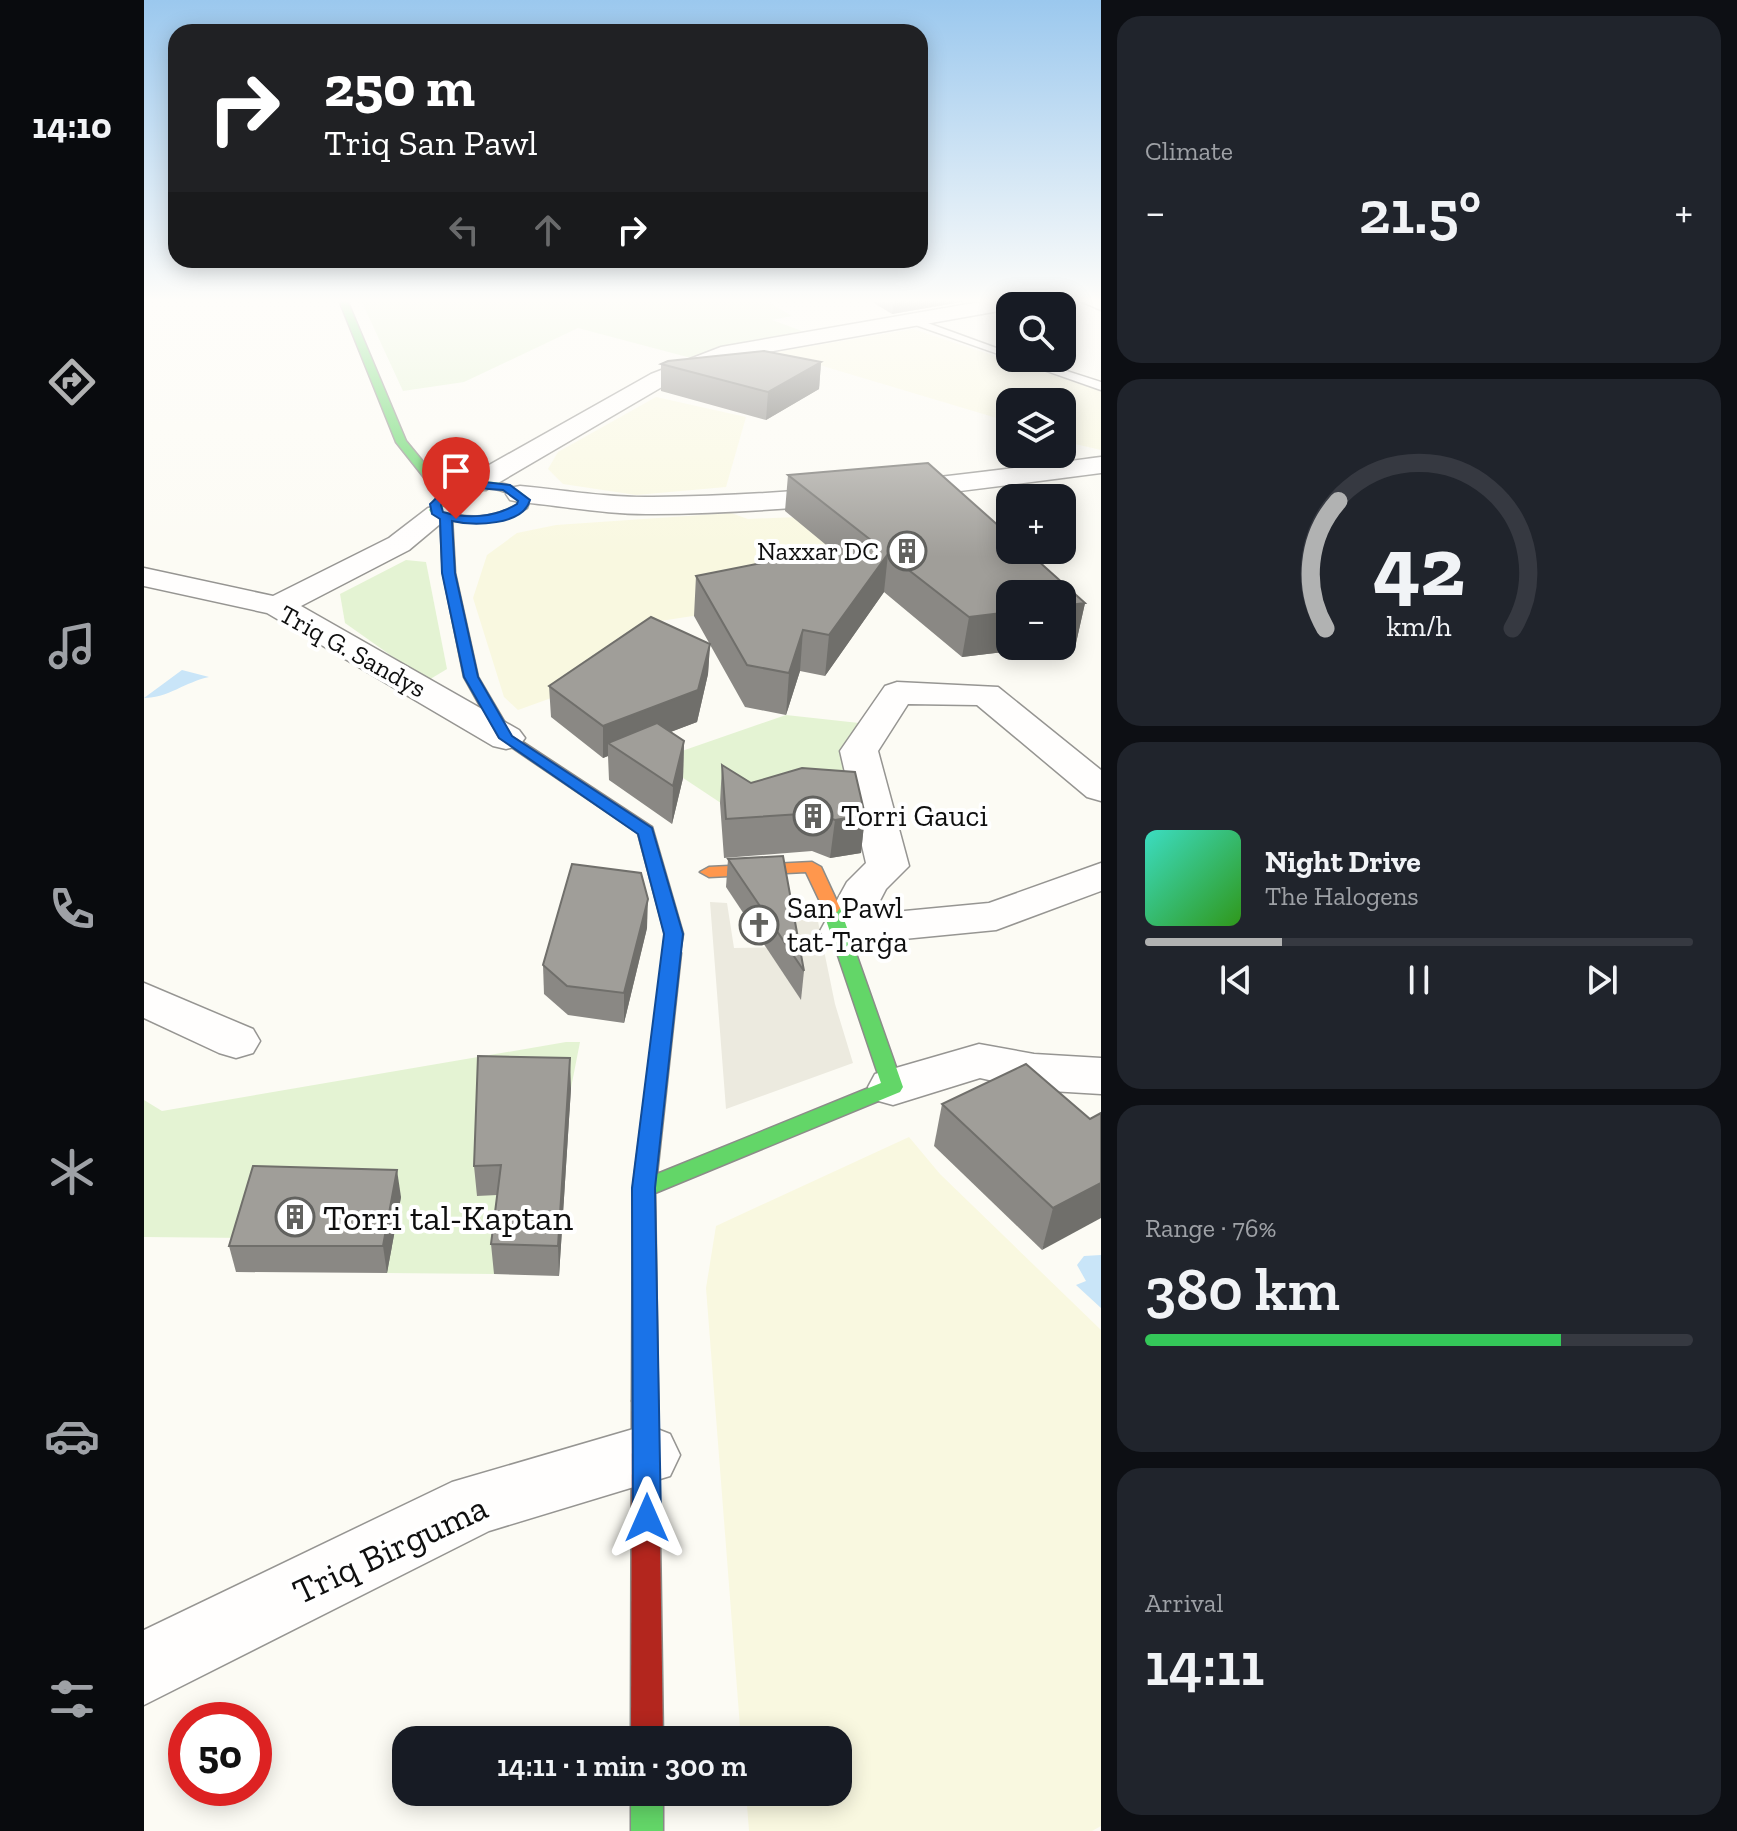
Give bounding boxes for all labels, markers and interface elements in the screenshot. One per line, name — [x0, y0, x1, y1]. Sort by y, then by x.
text: 250 m — [324, 53, 475, 120]
icon: right — [192, 56, 296, 160]
text: 14:10 — [32, 104, 112, 147]
text: Triq San Pawl — [324, 121, 538, 164]
text: Climate — [1145, 135, 1233, 167]
text: 21.5° — [1359, 176, 1481, 248]
text: − — [1145, 185, 1166, 238]
text: + — [1674, 185, 1693, 238]
icon: left — [442, 208, 486, 252]
icon: ahead — [526, 208, 570, 252]
icon: right — [610, 208, 654, 252]
map controls — [996, 292, 1076, 660]
button: search — [996, 292, 1076, 372]
icon: directions — [44, 354, 100, 410]
button: layers — [996, 388, 1076, 468]
pin — [422, 437, 490, 519]
icon: arrive — [434, 449, 478, 493]
button: + — [996, 484, 1076, 564]
text: 42 — [1373, 515, 1465, 615]
building icon: Naxxar DC — [886, 530, 928, 572]
place label: Naxxar DC — [757, 535, 879, 567]
button: − — [996, 580, 1076, 660]
street label: Triq G. Sandys — [274, 598, 432, 704]
text: km/h — [1386, 609, 1452, 643]
icon: music — [44, 618, 100, 674]
building icon: Torri Gauci — [792, 795, 834, 837]
place label: Torri Gauci — [841, 798, 988, 834]
text: Night Drive — [1265, 844, 1421, 880]
text: The Halogens — [1265, 880, 1419, 912]
icon: phone — [44, 881, 100, 937]
place label: San Pawl tat-Tarġa — [787, 890, 908, 960]
church icon: San Pawl tat-Tarġa — [738, 904, 780, 946]
icon: previous — [1214, 958, 1258, 1002]
icon: pause — [1397, 958, 1441, 1002]
icon: next — [1580, 958, 1624, 1002]
icon: climate — [44, 1144, 100, 1200]
building icon: Torri tal-Kaptan — [274, 1196, 316, 1238]
place label: Torri tal-Kaptan — [323, 1196, 573, 1239]
text: Range · 76% — [1145, 1212, 1276, 1244]
text: 380 km — [1145, 1253, 1340, 1325]
icon: car — [44, 1408, 100, 1464]
position arrow — [605, 1476, 689, 1560]
street label: Triq Birguma — [286, 1485, 494, 1613]
text: Arrival — [1145, 1587, 1223, 1619]
text: 14:11 — [1145, 1628, 1264, 1700]
icon: filters — [44, 1671, 100, 1727]
speed limit sign: 50 — [168, 1702, 272, 1806]
text: 14:11 · 1 min · 300 m — [497, 1748, 747, 1784]

